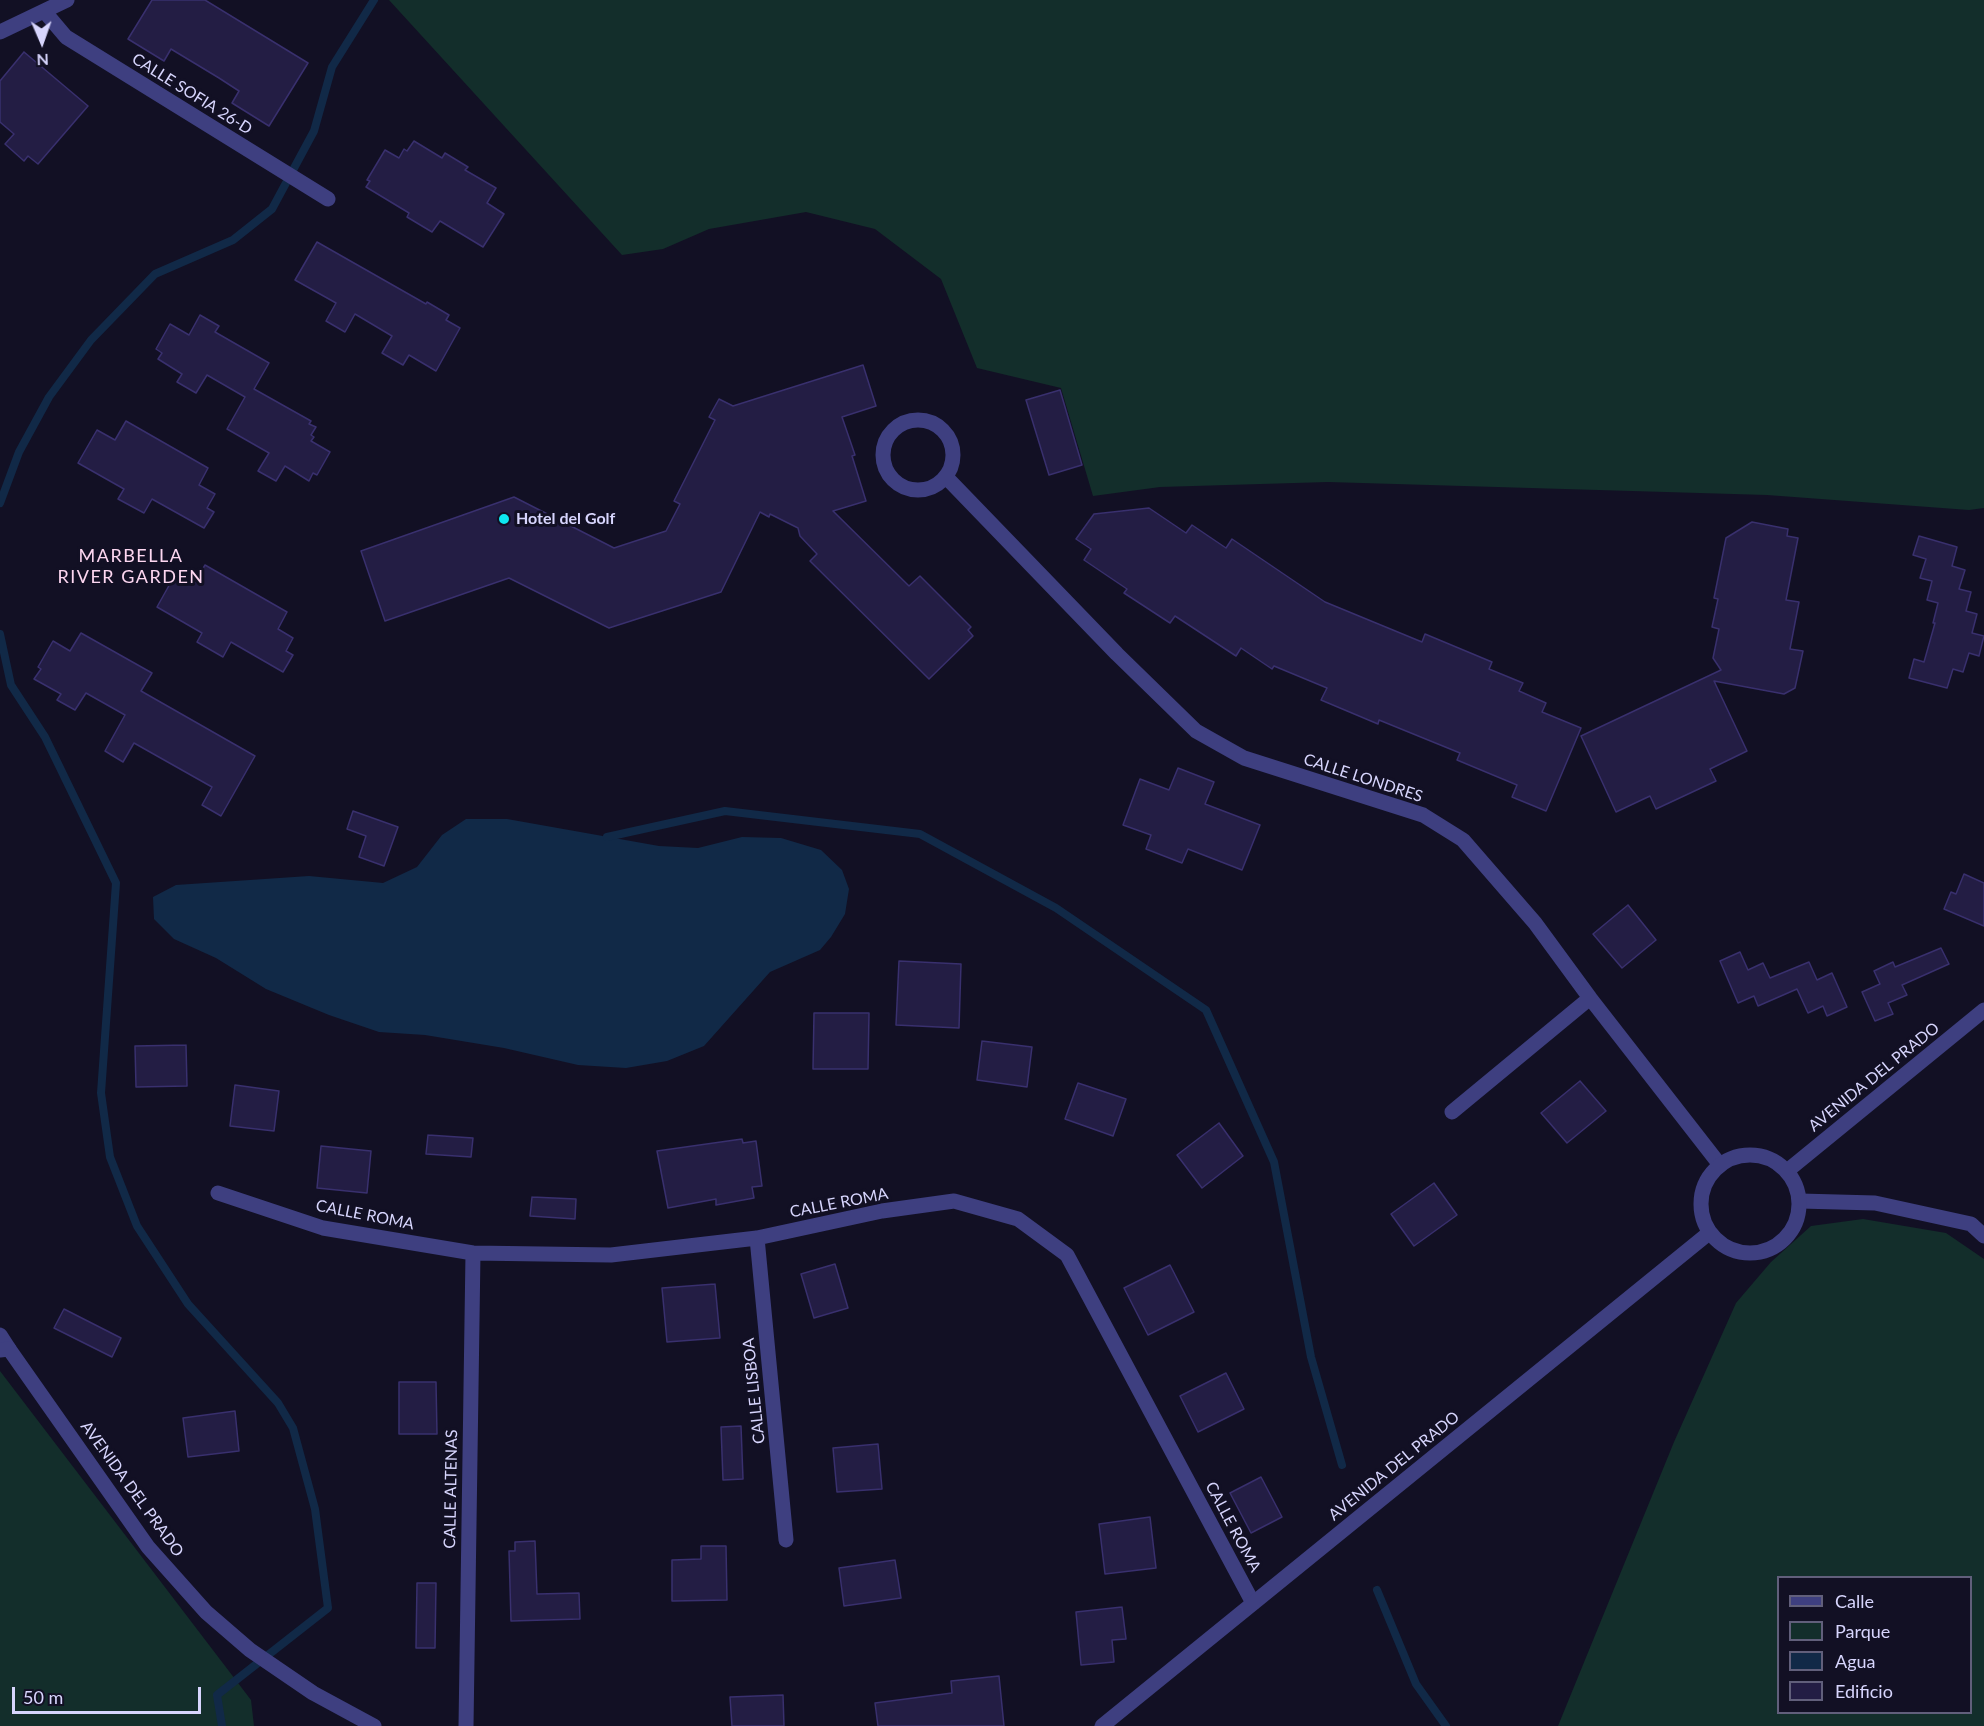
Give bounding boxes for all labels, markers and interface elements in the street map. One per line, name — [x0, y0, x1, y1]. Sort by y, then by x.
north arrow — [12, 12, 72, 72]
street label: CALLE SOFIA 26-D — [128, 49, 256, 139]
text: N — [36, 51, 49, 70]
place label: Hotel del Golf — [516, 509, 615, 529]
marker: Hotel del Golf — [497, 512, 511, 526]
district label: MARBELLA RIVER GARDEN — [57, 545, 205, 588]
street label: CALLE LONDRES — [1301, 750, 1425, 806]
street label: AVENIDA DEL PRADO — [1805, 1018, 1943, 1136]
street label: CALLE ROMA — [788, 1184, 890, 1222]
street label: CALLE ROMA — [314, 1196, 416, 1234]
street label: CALLE LISBOA — [739, 1337, 769, 1445]
street label: AVENIDA DEL PRADO — [1325, 1407, 1463, 1525]
street label: AVENIDA DEL PRADO — [76, 1418, 188, 1560]
street label: CALLE ALTENAS — [440, 1429, 462, 1549]
street label: CALLE ROMA — [1201, 1478, 1265, 1576]
legend — [1777, 1576, 1972, 1714]
text: Calle — [1835, 1590, 1874, 1612]
text: Parque — [1835, 1620, 1890, 1642]
text: Agua — [1835, 1650, 1876, 1672]
scale bar — [15, 1675, 204, 1713]
text: Edificio — [1835, 1680, 1893, 1702]
text: 50 m — [23, 1686, 63, 1708]

